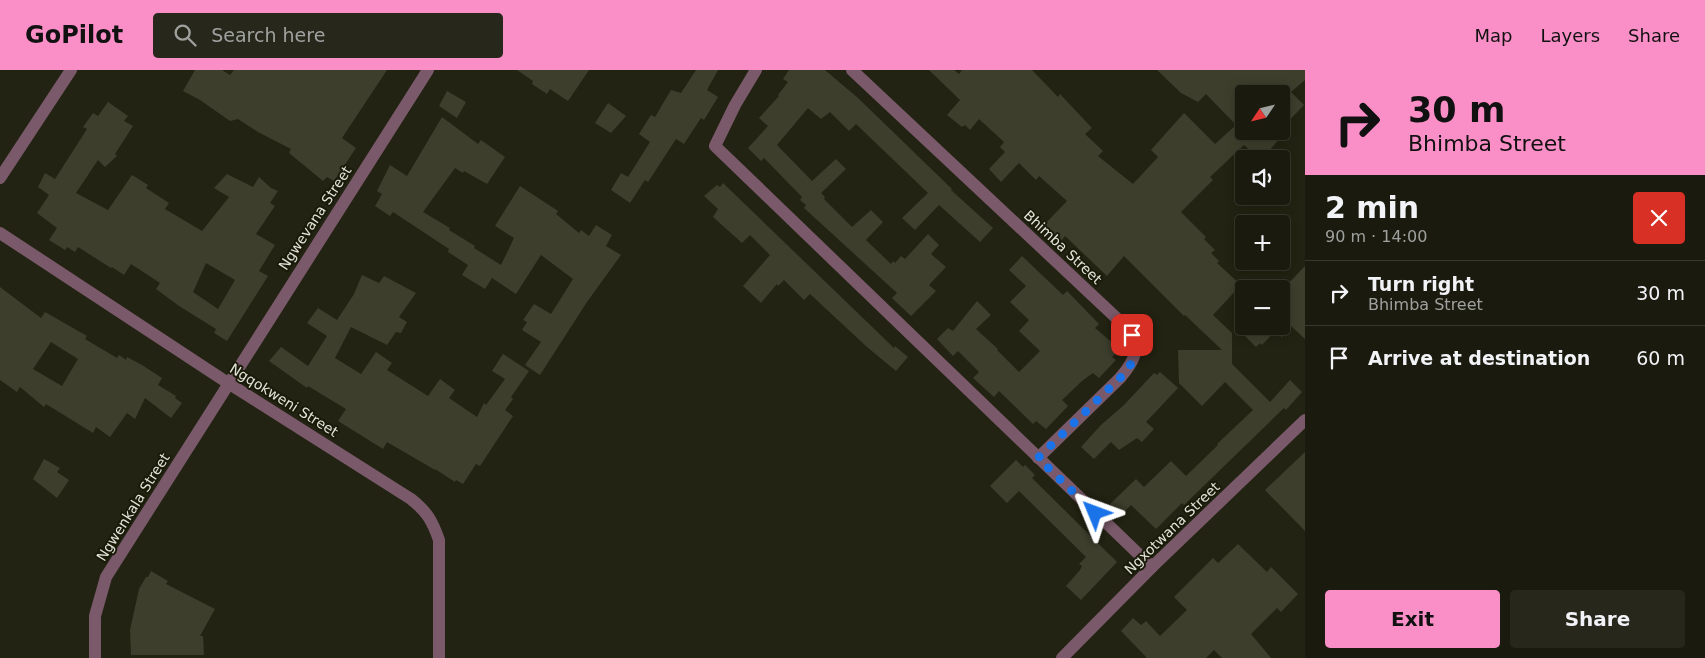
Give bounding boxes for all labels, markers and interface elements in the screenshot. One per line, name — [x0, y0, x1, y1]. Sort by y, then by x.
search box — [153, 13, 503, 58]
text: GoPilot — [25, 21, 123, 49]
icon: search — [171, 21, 199, 49]
text: Search here — [211, 24, 325, 46]
text: Map — [1474, 25, 1512, 46]
text: Layers — [1540, 25, 1600, 46]
text: Share — [1628, 25, 1680, 46]
north arrow — [1235, 85, 1290, 140]
map controls — [1235, 85, 1290, 335]
icon: right — [1325, 90, 1390, 155]
text: 30 m — [1408, 90, 1505, 130]
text: Bhimba Street — [1408, 131, 1566, 156]
button: sound — [1235, 150, 1290, 205]
street label: Ngwevana Street — [275, 163, 355, 273]
text: 2 min — [1325, 190, 1419, 225]
button: close — [1633, 192, 1685, 244]
street label: Bhimba Street — [1021, 207, 1106, 287]
button: + — [1235, 215, 1290, 270]
text: 90 m · 14:00 — [1325, 227, 1427, 246]
text: Turn right — [1368, 273, 1474, 295]
icon: right — [1325, 279, 1353, 307]
button: − — [1235, 280, 1290, 335]
text: 30 m — [1636, 282, 1685, 304]
text: Bhimba Street — [1368, 295, 1483, 314]
pin — [1111, 314, 1153, 356]
icon: arrive — [1118, 321, 1146, 349]
icon: arrive — [1325, 344, 1353, 372]
text: Arrive at destination — [1368, 347, 1590, 369]
text: 60 m — [1636, 347, 1685, 369]
street label: Ngqokweni Street — [227, 360, 342, 440]
street label: Ngwenkala Street — [93, 450, 173, 564]
street label: Ngxotwana Street — [1121, 478, 1223, 577]
position arrow — [1068, 486, 1120, 538]
button: Exit — [1325, 590, 1500, 648]
button: Share — [1510, 590, 1685, 648]

